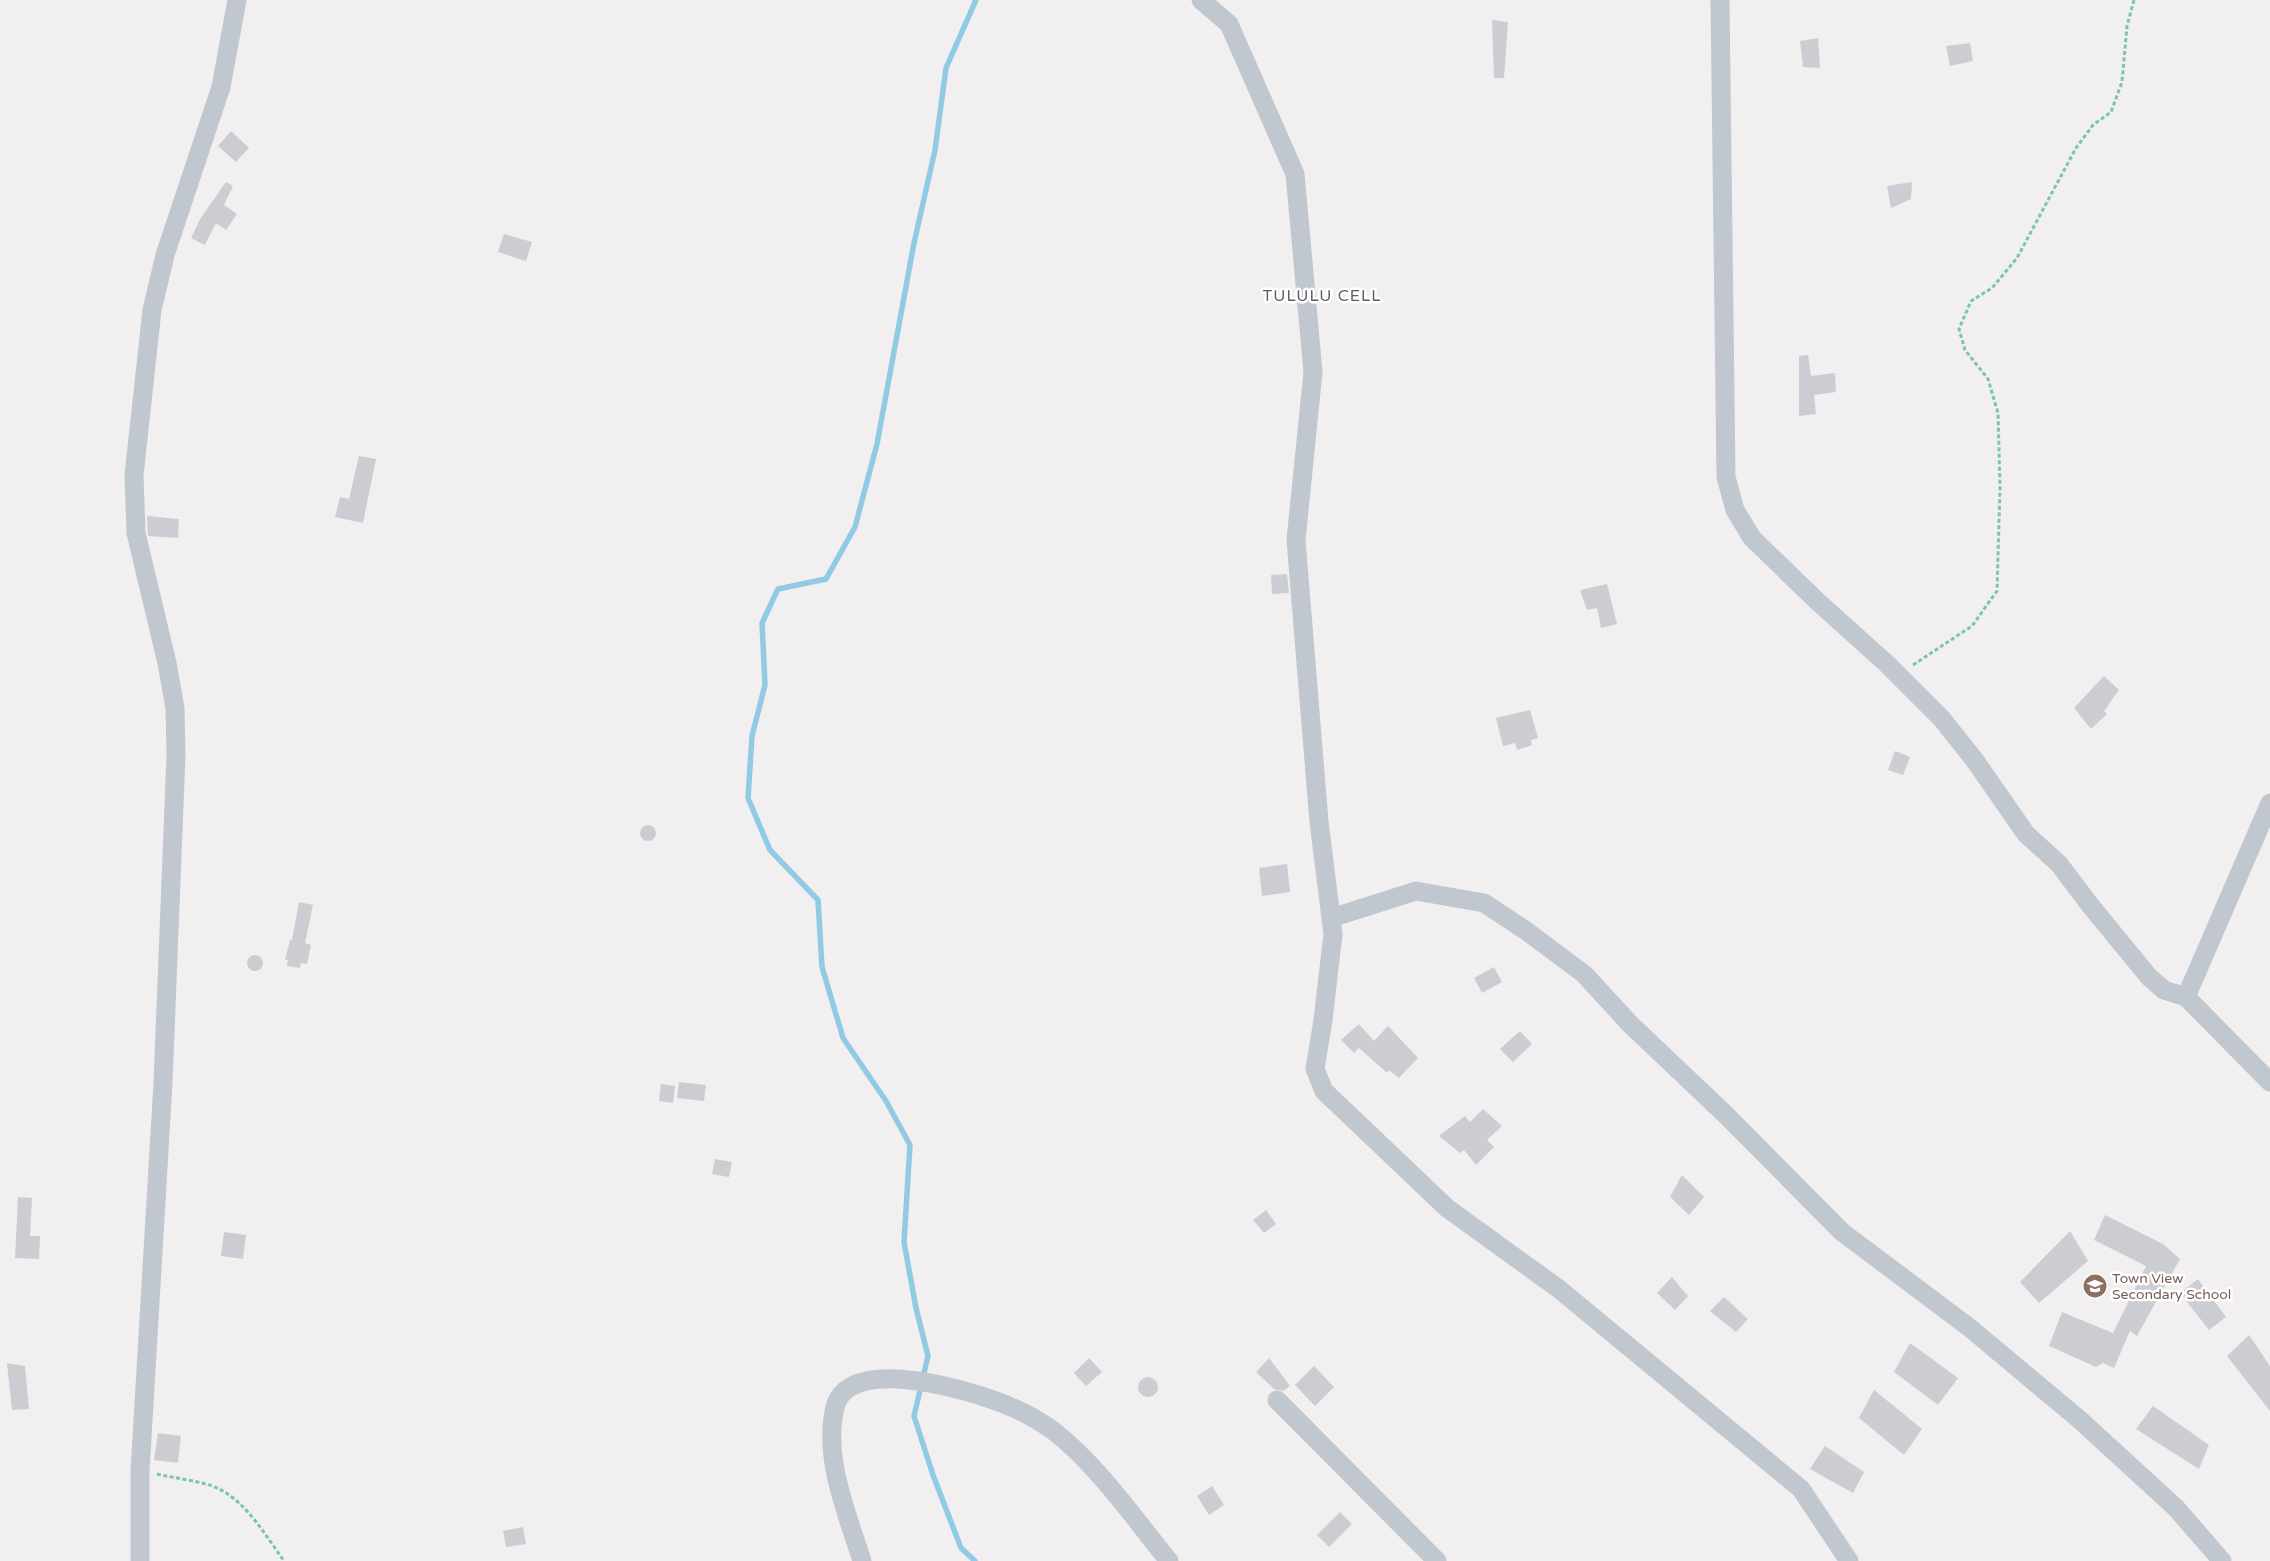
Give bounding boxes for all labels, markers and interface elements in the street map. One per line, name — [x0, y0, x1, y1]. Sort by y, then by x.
district label: TULULU CELL — [1263, 286, 1381, 306]
place label: Town View Secondary School — [2112, 1270, 2231, 1303]
school or university icon: Town View Secondary School — [2082, 1273, 2108, 1299]

